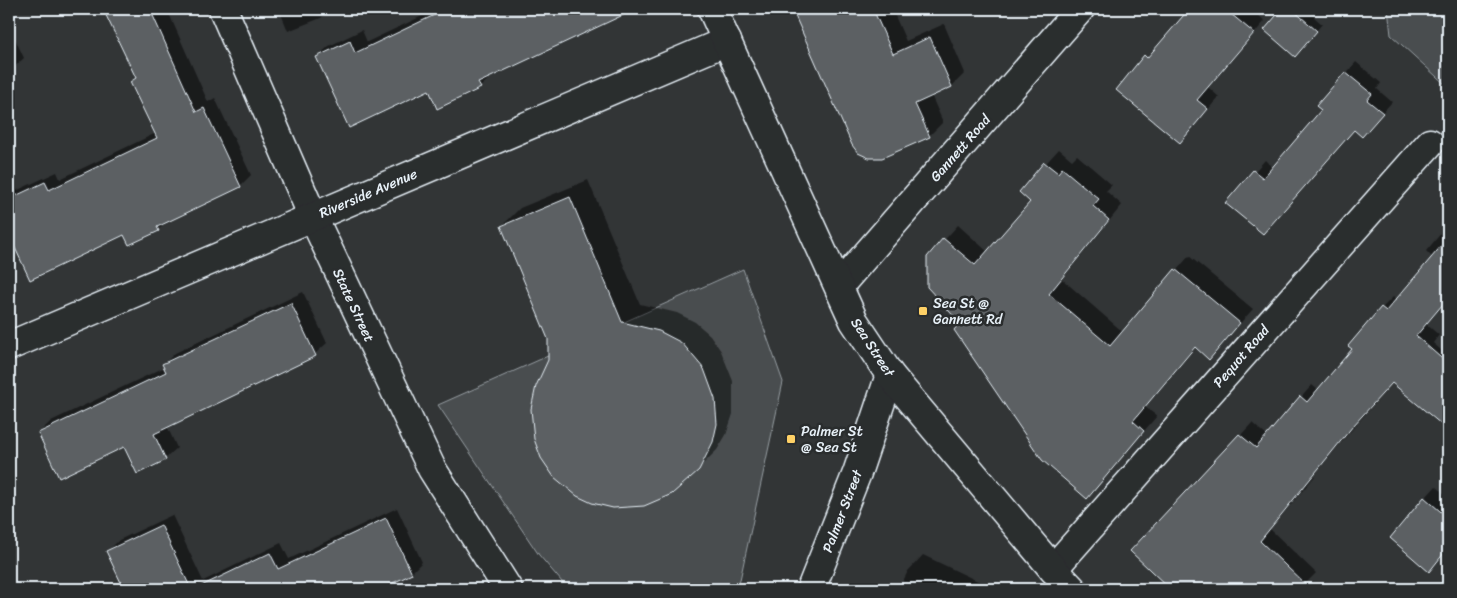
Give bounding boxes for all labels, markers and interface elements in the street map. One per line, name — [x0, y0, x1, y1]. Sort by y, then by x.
street label: Gannett Road — [924, 108, 998, 188]
street label: Riverside Avenue — [315, 161, 421, 225]
street label: State Street — [325, 264, 382, 346]
place label: Sea St @ Gannett Rd — [933, 291, 1004, 332]
marker: Sea St @ Gannett Rd — [917, 305, 929, 317]
street label: Sea Street — [844, 312, 902, 383]
street label: Pequot Road — [1207, 318, 1277, 393]
place label: Palmer St @ Sea St — [801, 419, 863, 460]
marker: Palmer St @ Sea St — [785, 433, 797, 445]
street label: Palmer Street — [815, 465, 870, 556]

